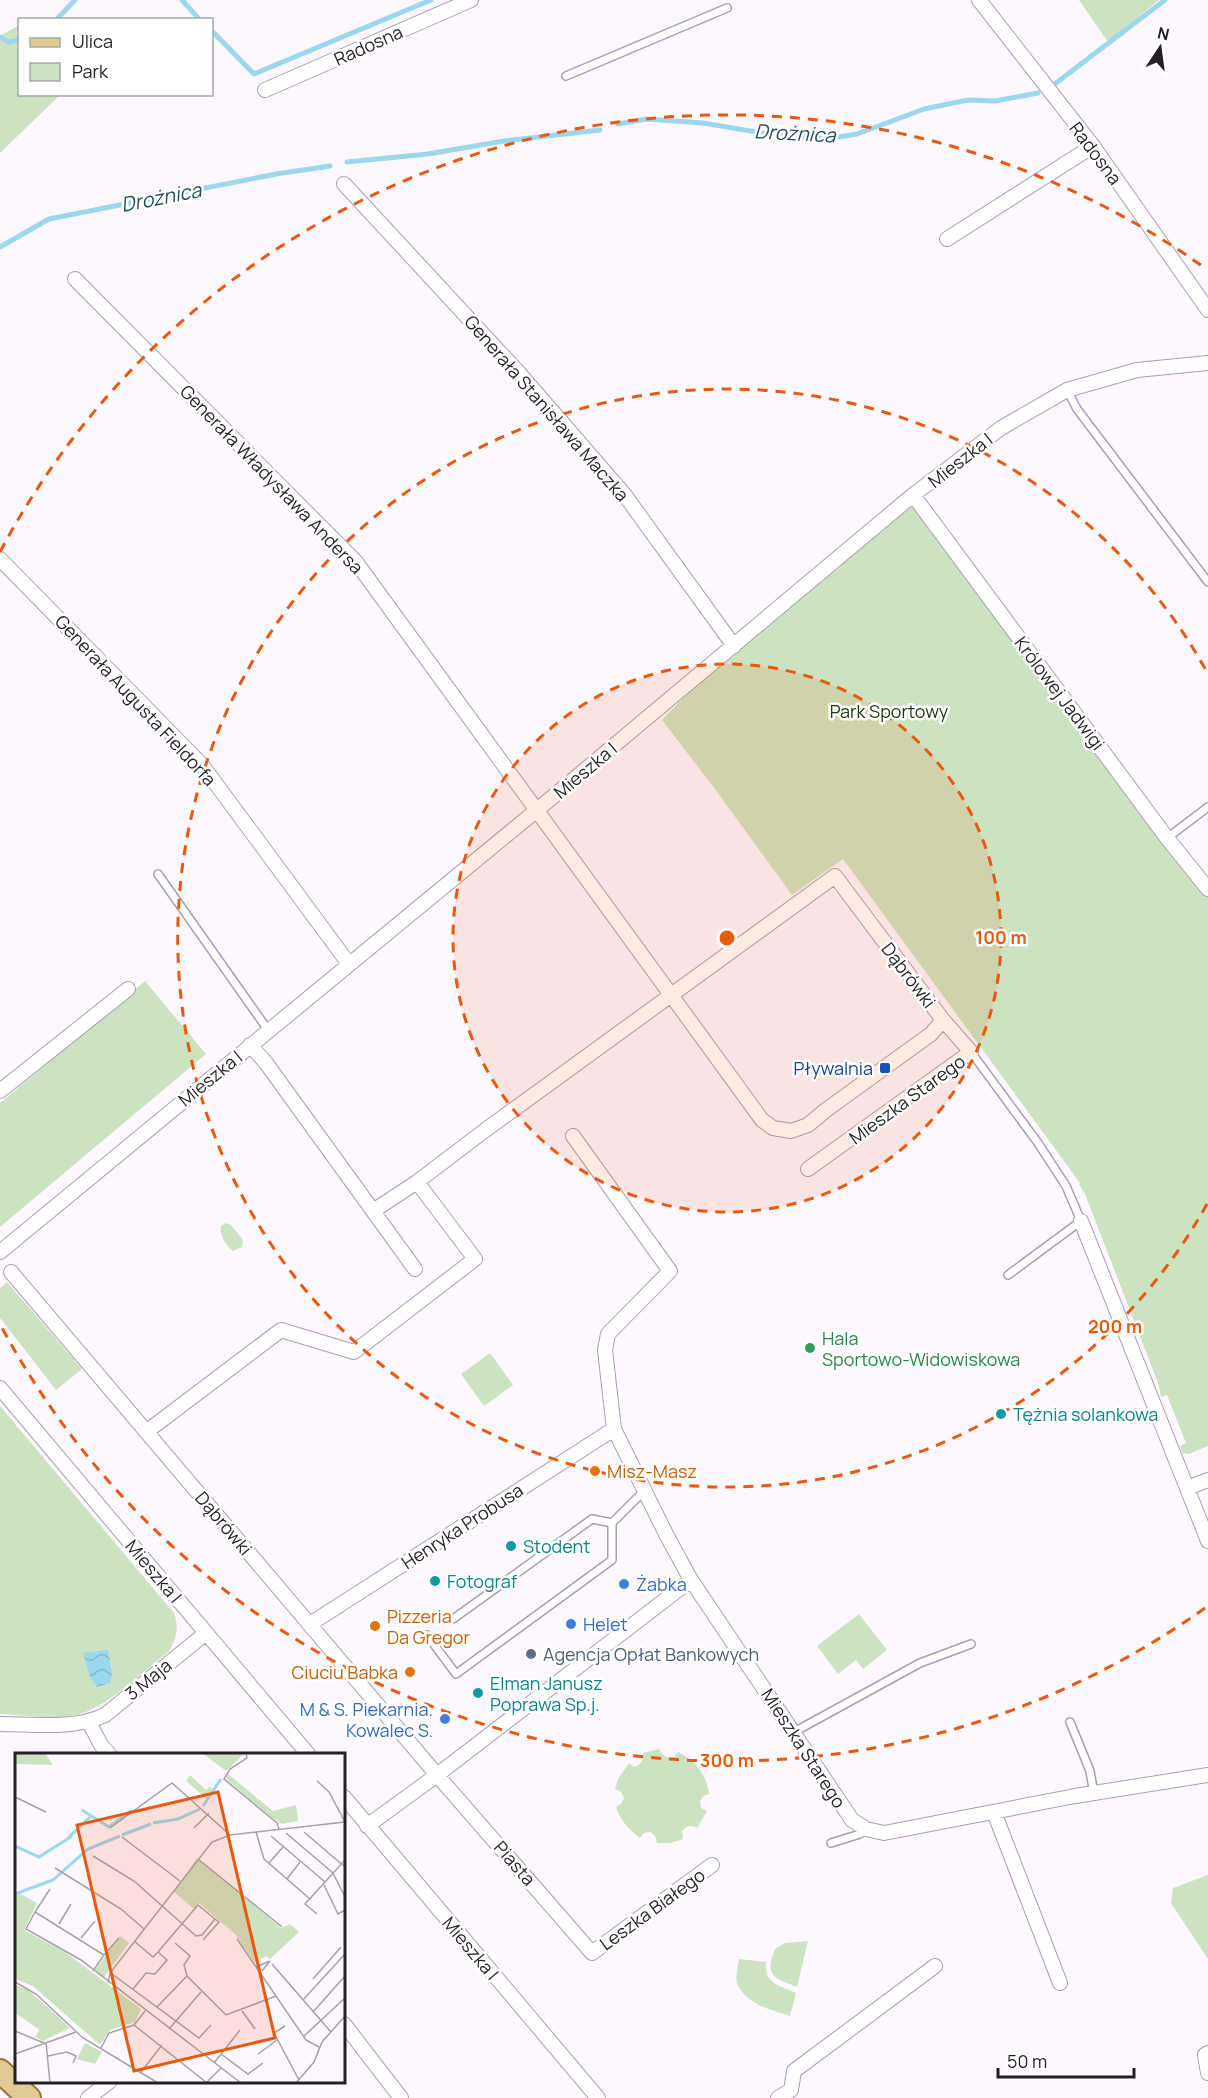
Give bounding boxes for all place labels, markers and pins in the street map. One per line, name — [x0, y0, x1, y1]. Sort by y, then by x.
centre of rings — [717, 928, 737, 948]
place label: Pływalnia — [794, 1056, 873, 1080]
marker: Pływalnia — [878, 1061, 892, 1075]
place label: Hala Sportowo-Widowiskowa — [822, 1326, 1020, 1371]
marker: Hala Sportowo-Widowiskowa — [803, 1341, 817, 1355]
place label: Tężnia solankowa — [1013, 1402, 1158, 1426]
marker: Tężnia solankowa — [994, 1407, 1008, 1421]
place label: Misz-Masz — [607, 1459, 697, 1483]
marker: Misz-Masz — [588, 1464, 602, 1478]
place label: Stodent — [523, 1534, 590, 1558]
marker: Stodent — [504, 1539, 518, 1553]
place label: Fotograf — [447, 1569, 518, 1593]
place label: Żabka — [636, 1572, 687, 1596]
marker: Fotograf — [428, 1574, 442, 1588]
marker: Żabka — [617, 1577, 631, 1591]
place label: Pizzeria Da Gregor — [387, 1604, 471, 1649]
place label: Helet — [583, 1612, 628, 1636]
marker: Helet — [564, 1617, 578, 1631]
marker: Pizzeria Da Gregor — [368, 1619, 382, 1633]
place label: Agencja Opłat Bankowych — [543, 1642, 759, 1666]
marker: Agencja Opłat Bankowych — [524, 1647, 538, 1661]
place label: Ciuciu Babka — [291, 1660, 398, 1684]
marker: Ciuciu Babka — [403, 1665, 417, 1679]
place label: Elman Janusz Poprawa Sp.j. — [490, 1671, 603, 1716]
marker: Elman Janusz Poprawa Sp.j. — [471, 1686, 485, 1700]
place label: M & S. Piekarnia. Kowalec S. — [300, 1697, 433, 1742]
marker: M & S. Piekarnia. Kowalec S. — [438, 1712, 452, 1726]

